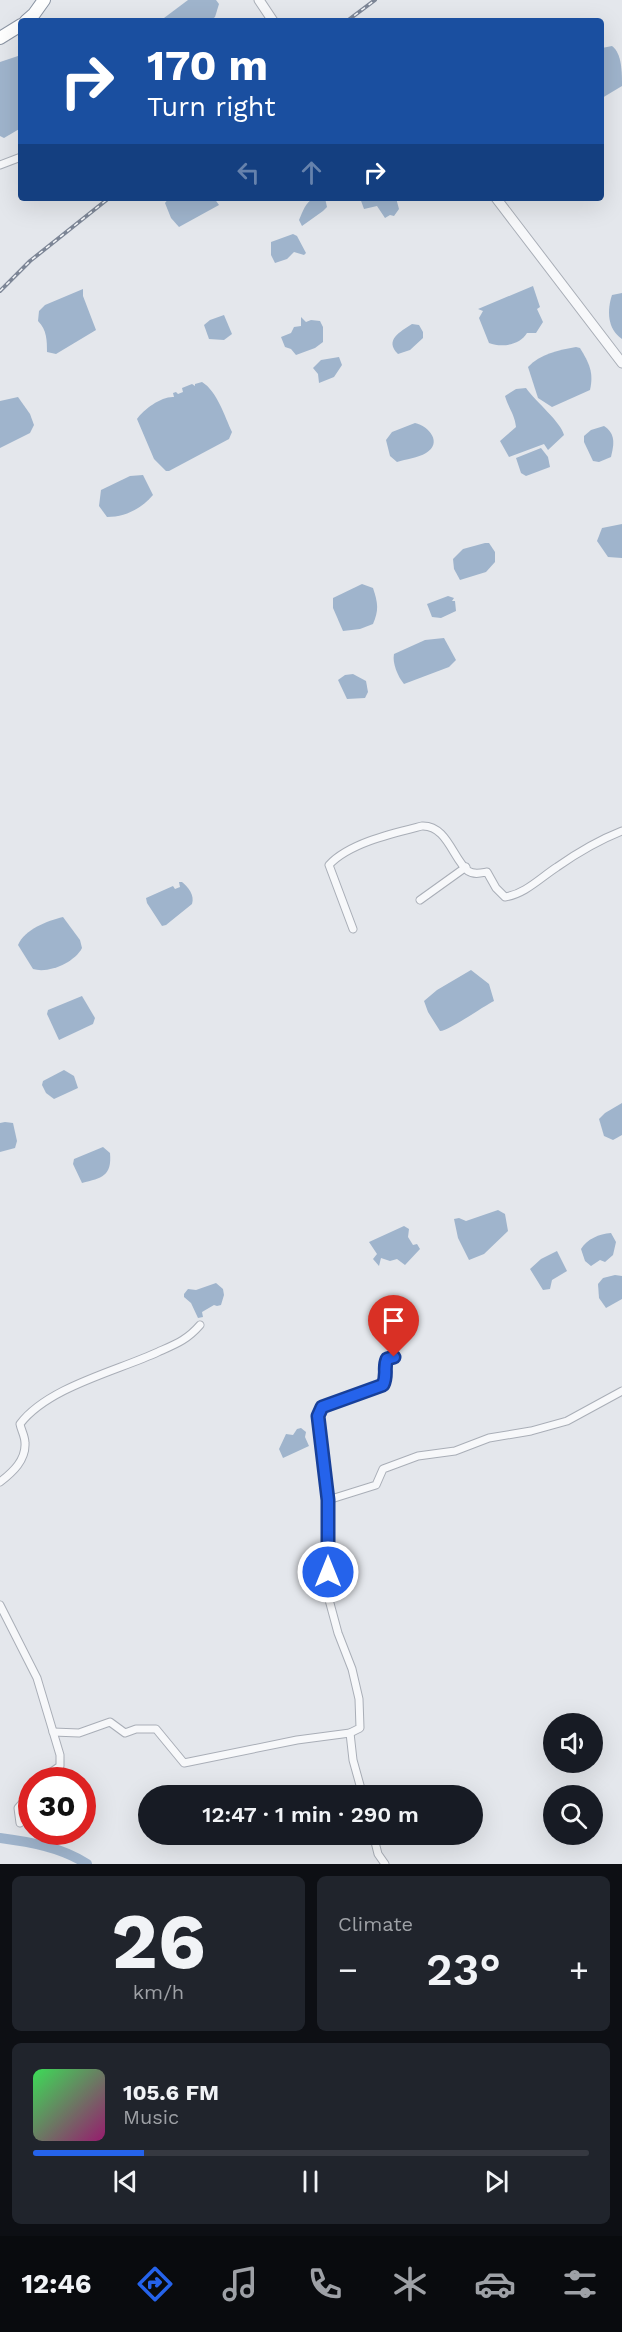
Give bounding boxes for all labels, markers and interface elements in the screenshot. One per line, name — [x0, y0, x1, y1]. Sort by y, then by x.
text: 170 m — [147, 41, 268, 90]
icon: right — [48, 42, 126, 120]
text: Turn right — [147, 91, 276, 123]
icon: left — [232, 156, 265, 189]
icon: ahead — [295, 156, 328, 189]
icon: right — [358, 156, 391, 189]
pin — [368, 1295, 419, 1357]
icon: arrive — [377, 1304, 410, 1337]
position arrow — [296, 1540, 360, 1604]
map controls — [543, 1713, 603, 1845]
button: sound — [543, 1713, 603, 1773]
speed limit sign: 30 — [18, 1767, 96, 1845]
button: search — [543, 1785, 603, 1845]
text: 12:47 · 1 min · 290 m — [202, 1802, 419, 1827]
text: 26 — [111, 1895, 206, 1987]
text: Climate — [338, 1912, 413, 1936]
text: 23° — [426, 1943, 501, 1996]
text: − — [338, 1950, 358, 1989]
text: + — [569, 1950, 589, 1989]
text: km/h — [133, 1980, 184, 2004]
text: 105.6 FM — [123, 2080, 219, 2105]
text: Music — [123, 2105, 179, 2129]
icon: previous — [109, 2165, 142, 2198]
icon: pause — [294, 2165, 327, 2198]
icon: next — [480, 2165, 513, 2198]
icon: directions — [134, 2263, 176, 2305]
icon: music — [219, 2263, 261, 2305]
icon: phone — [304, 2263, 346, 2305]
icon: climate — [389, 2263, 431, 2305]
icon: car — [474, 2263, 516, 2305]
icon: filters — [559, 2263, 601, 2305]
text: 12:46 — [21, 2268, 91, 2300]

